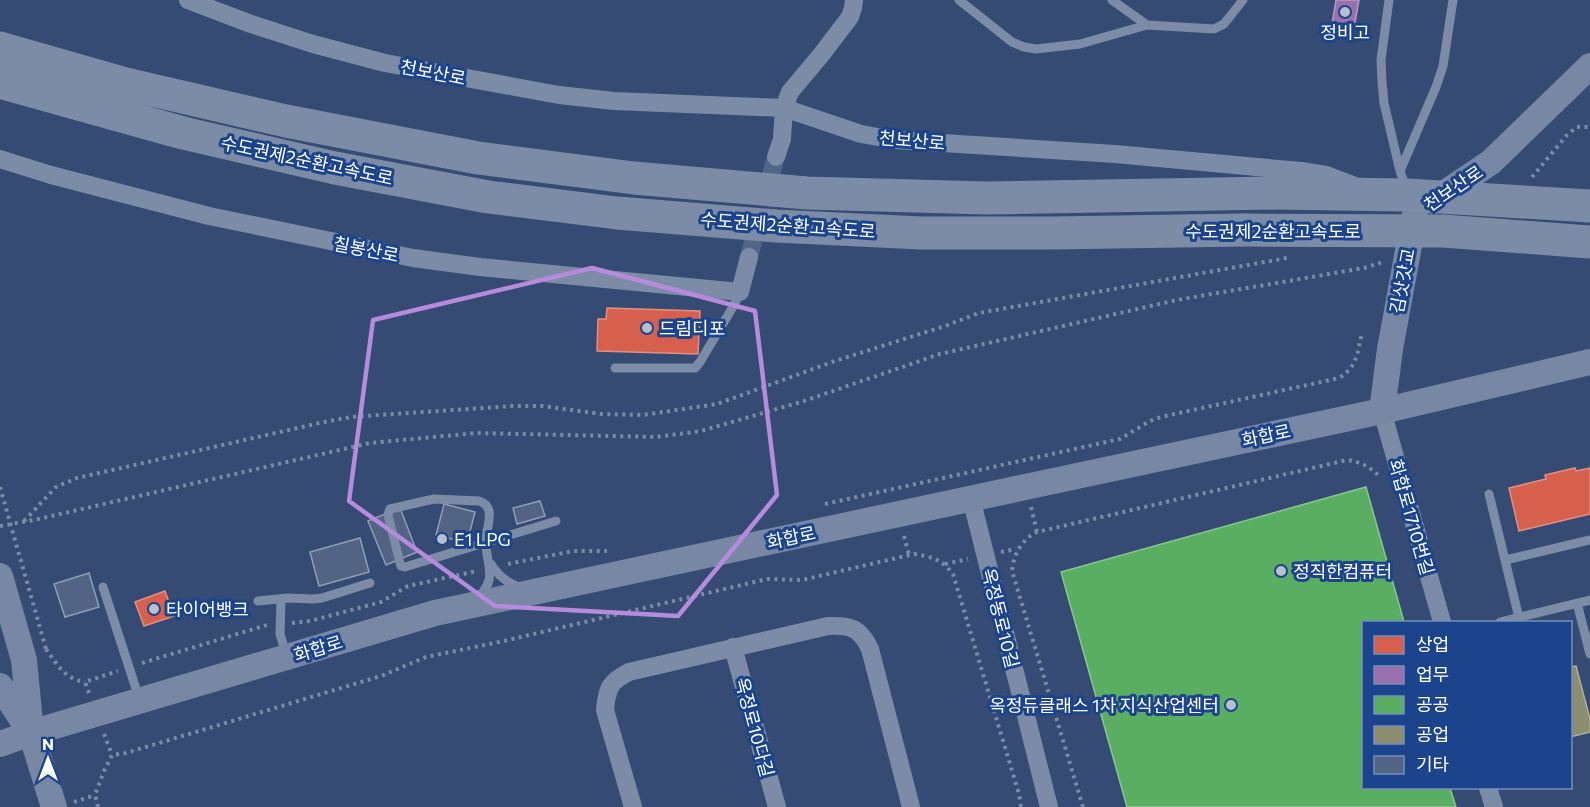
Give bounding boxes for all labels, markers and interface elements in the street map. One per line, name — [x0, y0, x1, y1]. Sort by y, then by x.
marker: 정비고 — [1338, 5, 1352, 19]
place label: 정비고 — [1320, 21, 1370, 43]
street label: 천보산로 — [398, 55, 468, 89]
street label: 천보산로 — [878, 126, 946, 154]
street label: 수도권제2순환고속도로 — [219, 131, 395, 189]
street label: 천보산로 — [1419, 160, 1487, 216]
street label: 수도권제2순환고속도로 — [700, 208, 876, 242]
street label: 수도권제2순환고속도로 — [1185, 220, 1361, 242]
street label: 칠봉산로 — [331, 232, 401, 266]
street label: 김삿갓교 — [1385, 246, 1419, 316]
place label: 드림디포 — [659, 317, 725, 339]
marker: 드림디포 — [640, 321, 654, 335]
street label: 화합로 — [1239, 419, 1293, 451]
street label: 화합로1710번길 — [1385, 457, 1439, 577]
street label: 화합로 — [764, 521, 818, 553]
place label: E1 LPG — [454, 528, 511, 550]
marker: E1 LPG — [435, 532, 449, 546]
place label: 정직한컴퓨터 — [1293, 560, 1392, 582]
marker: 정직한컴퓨터 — [1274, 564, 1288, 578]
street label: 옥정동로10길 — [978, 566, 1024, 670]
place label: 타이어뱅크 — [166, 598, 249, 620]
marker: 타이어뱅크 — [147, 602, 161, 616]
legend — [1362, 621, 1572, 789]
street label: 화합로 — [291, 630, 345, 666]
text: 상업 — [1416, 633, 1449, 655]
text: 업무 — [1416, 663, 1449, 685]
street label: 옥정로10다길 — [731, 675, 779, 779]
text: 공공 — [1416, 693, 1449, 715]
place label: 옥정듀클래스 1차 지식산업센터 — [989, 694, 1219, 716]
marker: 옥정듀클래스 1차 지식산업센터 — [1224, 698, 1238, 712]
text: 공업 — [1416, 723, 1449, 745]
north arrow — [18, 729, 78, 789]
text: N — [42, 734, 54, 753]
text: 기타 — [1416, 753, 1450, 775]

